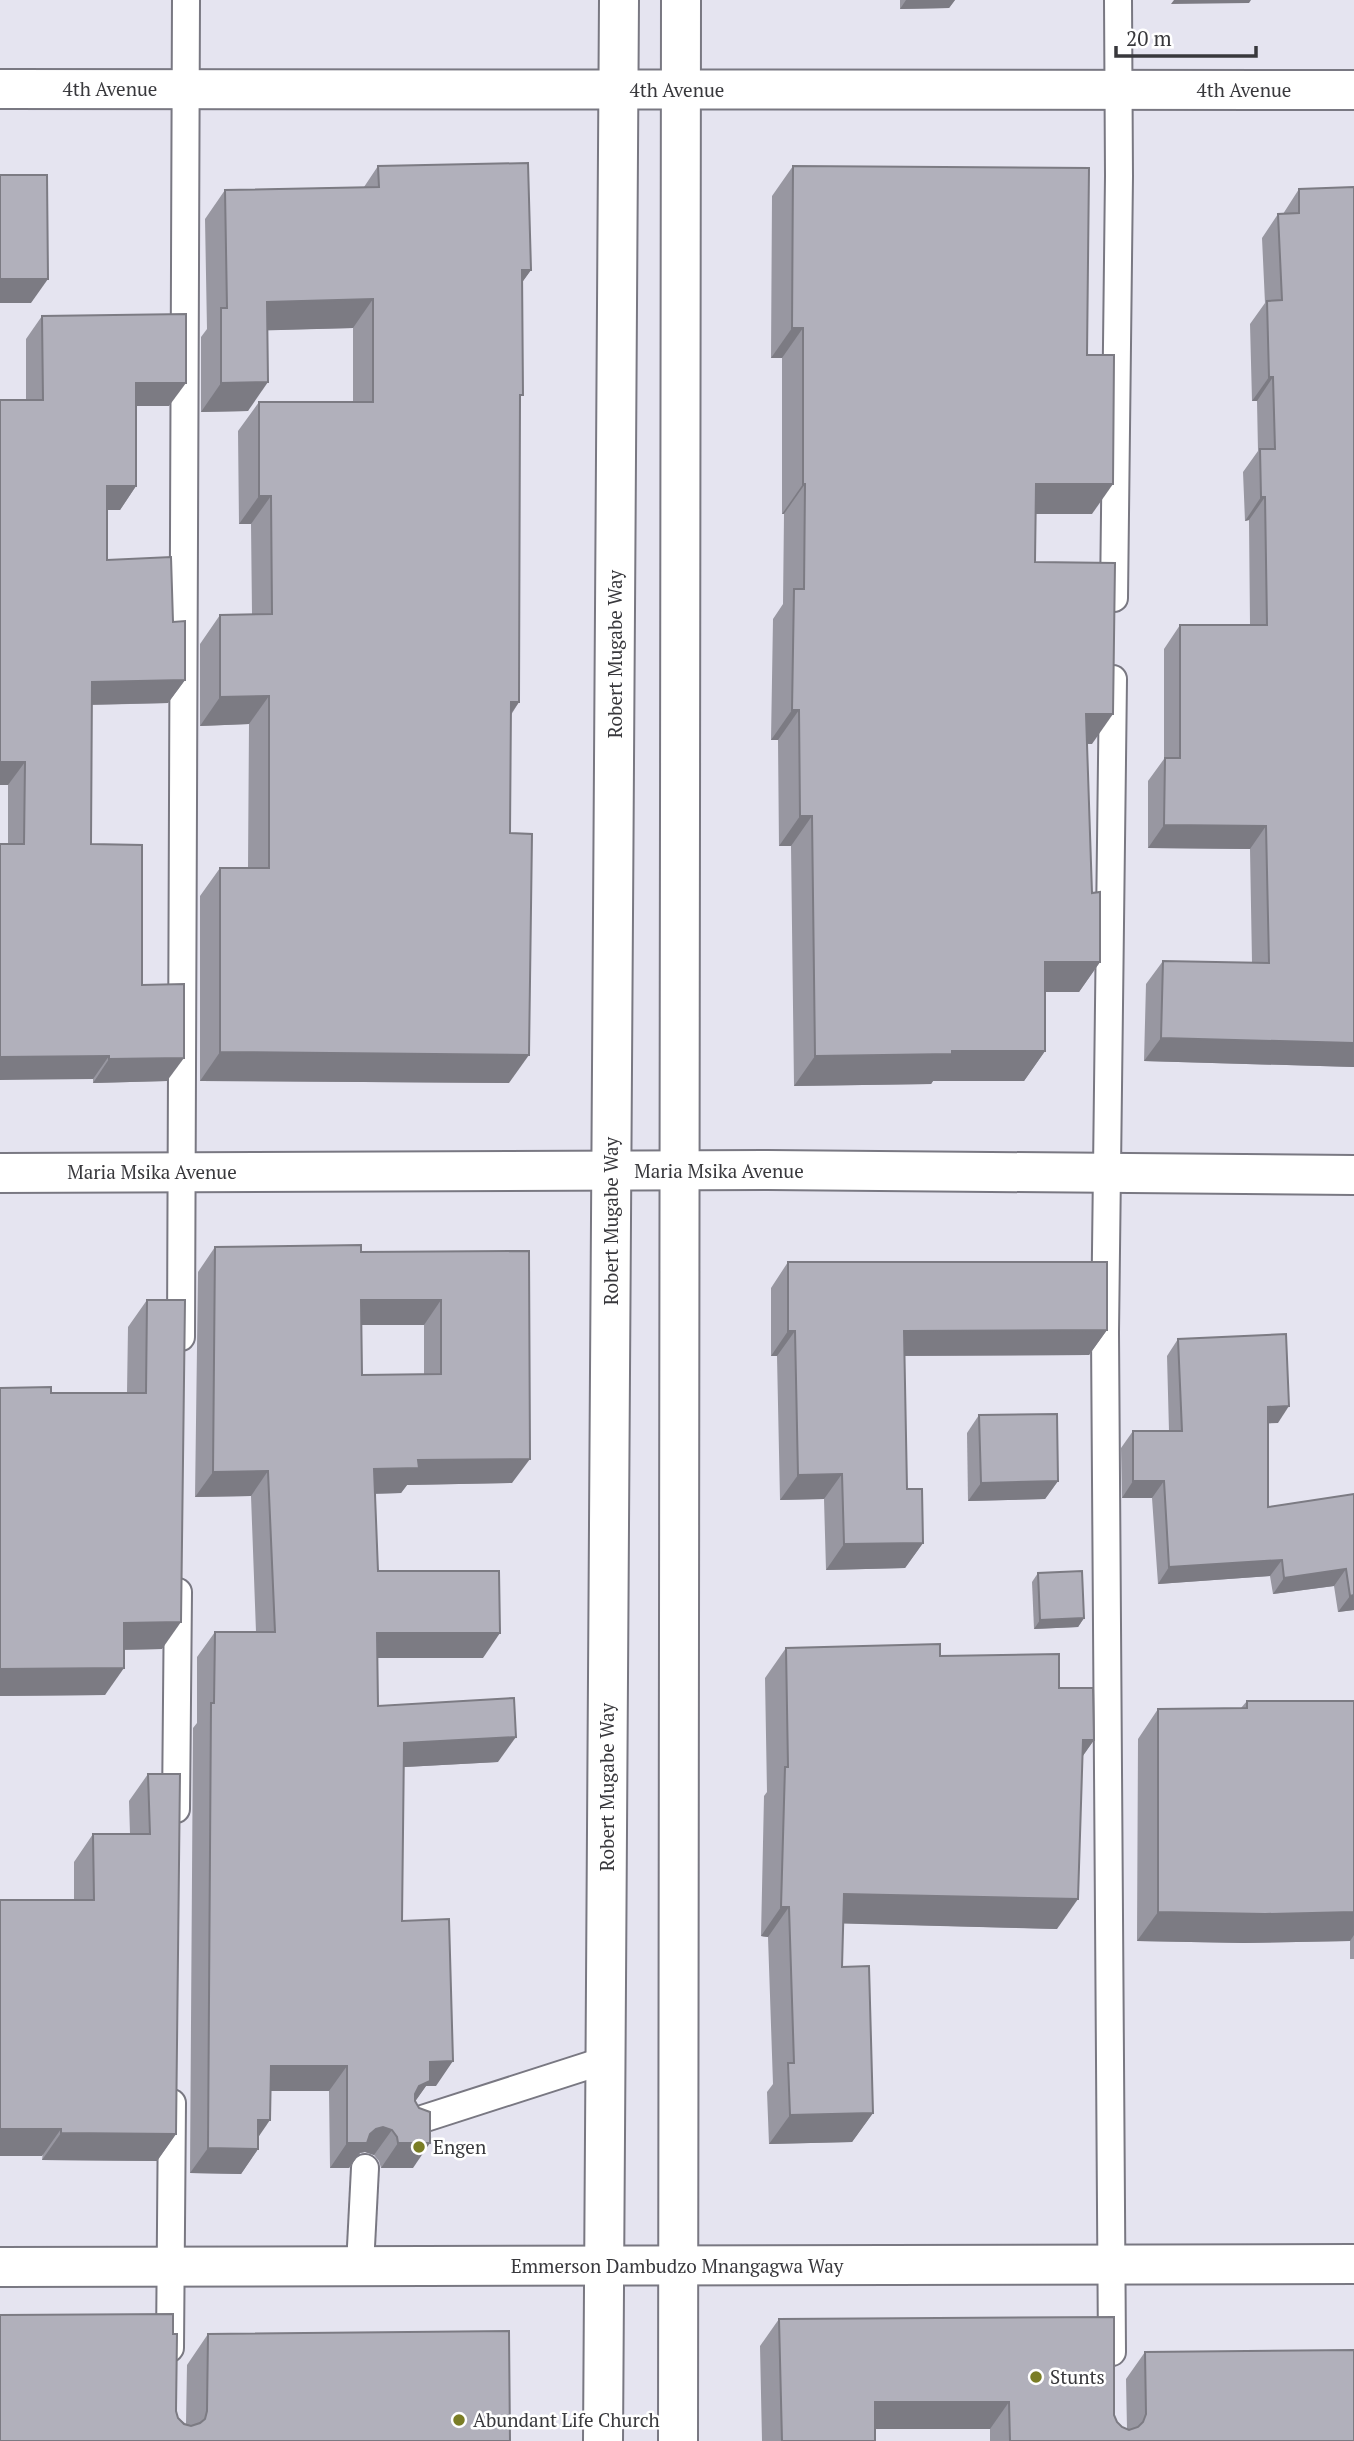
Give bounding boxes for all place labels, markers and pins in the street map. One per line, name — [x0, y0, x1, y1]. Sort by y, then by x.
place label: Engen — [433, 2134, 486, 2159]
marker: Engen — [411, 2139, 427, 2155]
place label: Stunts — [1050, 2364, 1105, 2389]
marker: Stunts — [1028, 2369, 1044, 2385]
place label: Abundant Life Church — [473, 2407, 660, 2432]
marker: Abundant Life Church — [451, 2412, 467, 2428]

